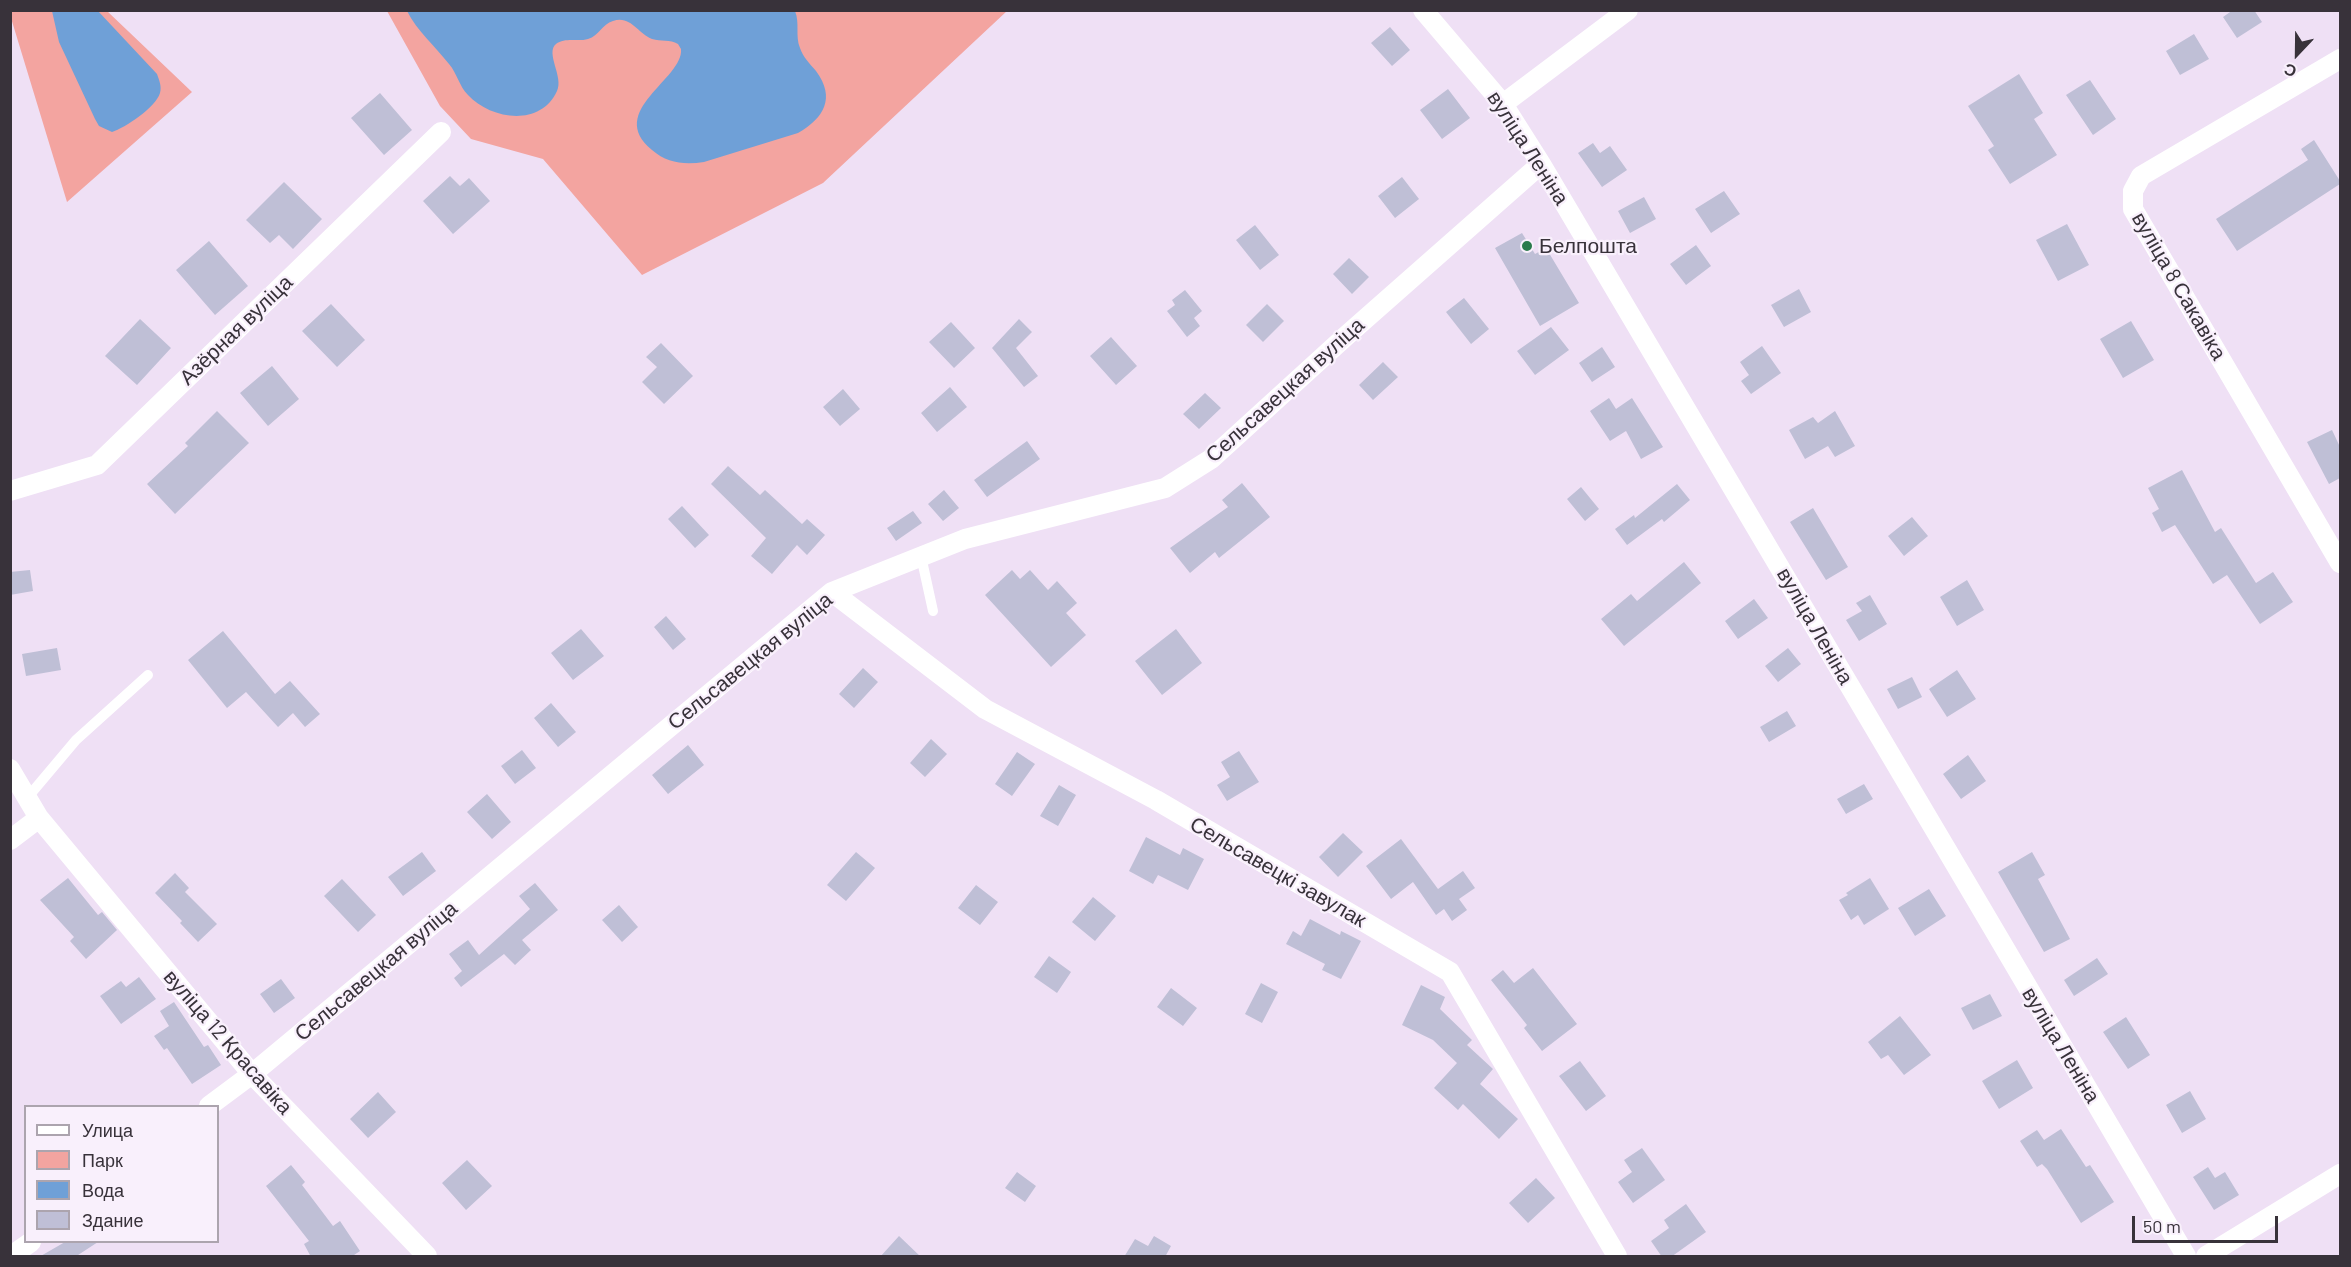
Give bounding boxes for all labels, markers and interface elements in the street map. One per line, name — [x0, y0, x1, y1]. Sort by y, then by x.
north arrow — [2267, 24, 2327, 84]
text: С — [2281, 60, 2299, 82]
street label: вуліца Леніна — [1482, 86, 1574, 210]
street label: вуліца 8 Сакавіка — [2127, 208, 2231, 364]
place label: Белпошта — [1539, 233, 1637, 259]
marker: Белпошта — [1520, 239, 1534, 253]
street label: Азёрная вуліца — [174, 270, 298, 390]
street label: Сельсавецкая вуліца — [1201, 312, 1369, 468]
street label: вуліца Леніна — [1771, 563, 1859, 689]
street label: Сельсавецкая вуліца — [663, 587, 837, 735]
street label: Сельсавецкі завулак — [1185, 811, 1371, 933]
street label: Сельсавецкая вуліца — [290, 896, 462, 1046]
street label: вуліца 12 Красавіка — [158, 965, 298, 1119]
street label: вуліца Леніна — [2017, 983, 2105, 1107]
legend — [24, 1105, 219, 1243]
text: Улица — [82, 1119, 133, 1141]
text: Парк — [82, 1149, 123, 1171]
text: Вода — [82, 1179, 124, 1201]
scale bar — [2135, 1204, 2280, 1242]
text: Здание — [82, 1209, 143, 1231]
text: 50 m — [2143, 1215, 2181, 1237]

